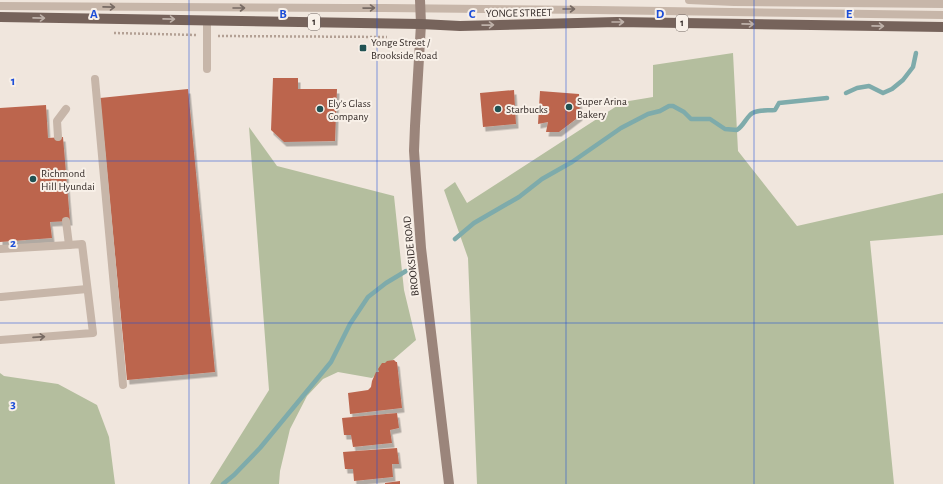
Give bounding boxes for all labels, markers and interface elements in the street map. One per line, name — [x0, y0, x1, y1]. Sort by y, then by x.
one-way arrow — [102, 3, 115, 11]
one-way arrow — [232, 4, 245, 12]
one-way arrow — [362, 4, 375, 12]
one-way arrow — [562, 5, 575, 13]
street label: YONGE STREET — [486, 7, 553, 19]
text: A — [90, 8, 98, 21]
text: B — [279, 8, 287, 21]
text: C — [469, 8, 476, 21]
text: D — [656, 8, 665, 21]
text: E — [846, 8, 853, 21]
one-way arrow — [32, 14, 45, 22]
road number: 1 — [308, 14, 320, 30]
road number: 1 — [676, 15, 688, 31]
one-way arrow — [162, 16, 175, 23]
one-way arrow — [611, 19, 624, 26]
one-way arrow — [741, 20, 754, 28]
one-way arrow — [481, 21, 494, 29]
one-way arrow — [871, 22, 884, 30]
place label: Yonge Street / Brookside Road — [371, 37, 438, 61]
marker: Yonge Street / Brookside Road — [358, 43, 368, 53]
text: 1 — [11, 75, 15, 88]
place label: Super Arina Bakery — [577, 96, 627, 120]
place label: Ely's Glass Company — [328, 98, 371, 122]
marker: Super Arina Bakery — [564, 102, 574, 112]
marker: Ely's Glass Company — [315, 104, 325, 114]
marker: Starbucks — [493, 104, 503, 114]
place label: Starbucks — [506, 104, 548, 115]
place label: Richmond Hill Hyundai — [41, 168, 95, 192]
marker: Richmond Hill Hyundai — [28, 174, 38, 184]
street label: BROOKSIDE ROAD — [401, 215, 421, 297]
text: 2 — [10, 237, 16, 250]
one-way arrow — [32, 334, 45, 341]
text: 3 — [10, 398, 16, 411]

